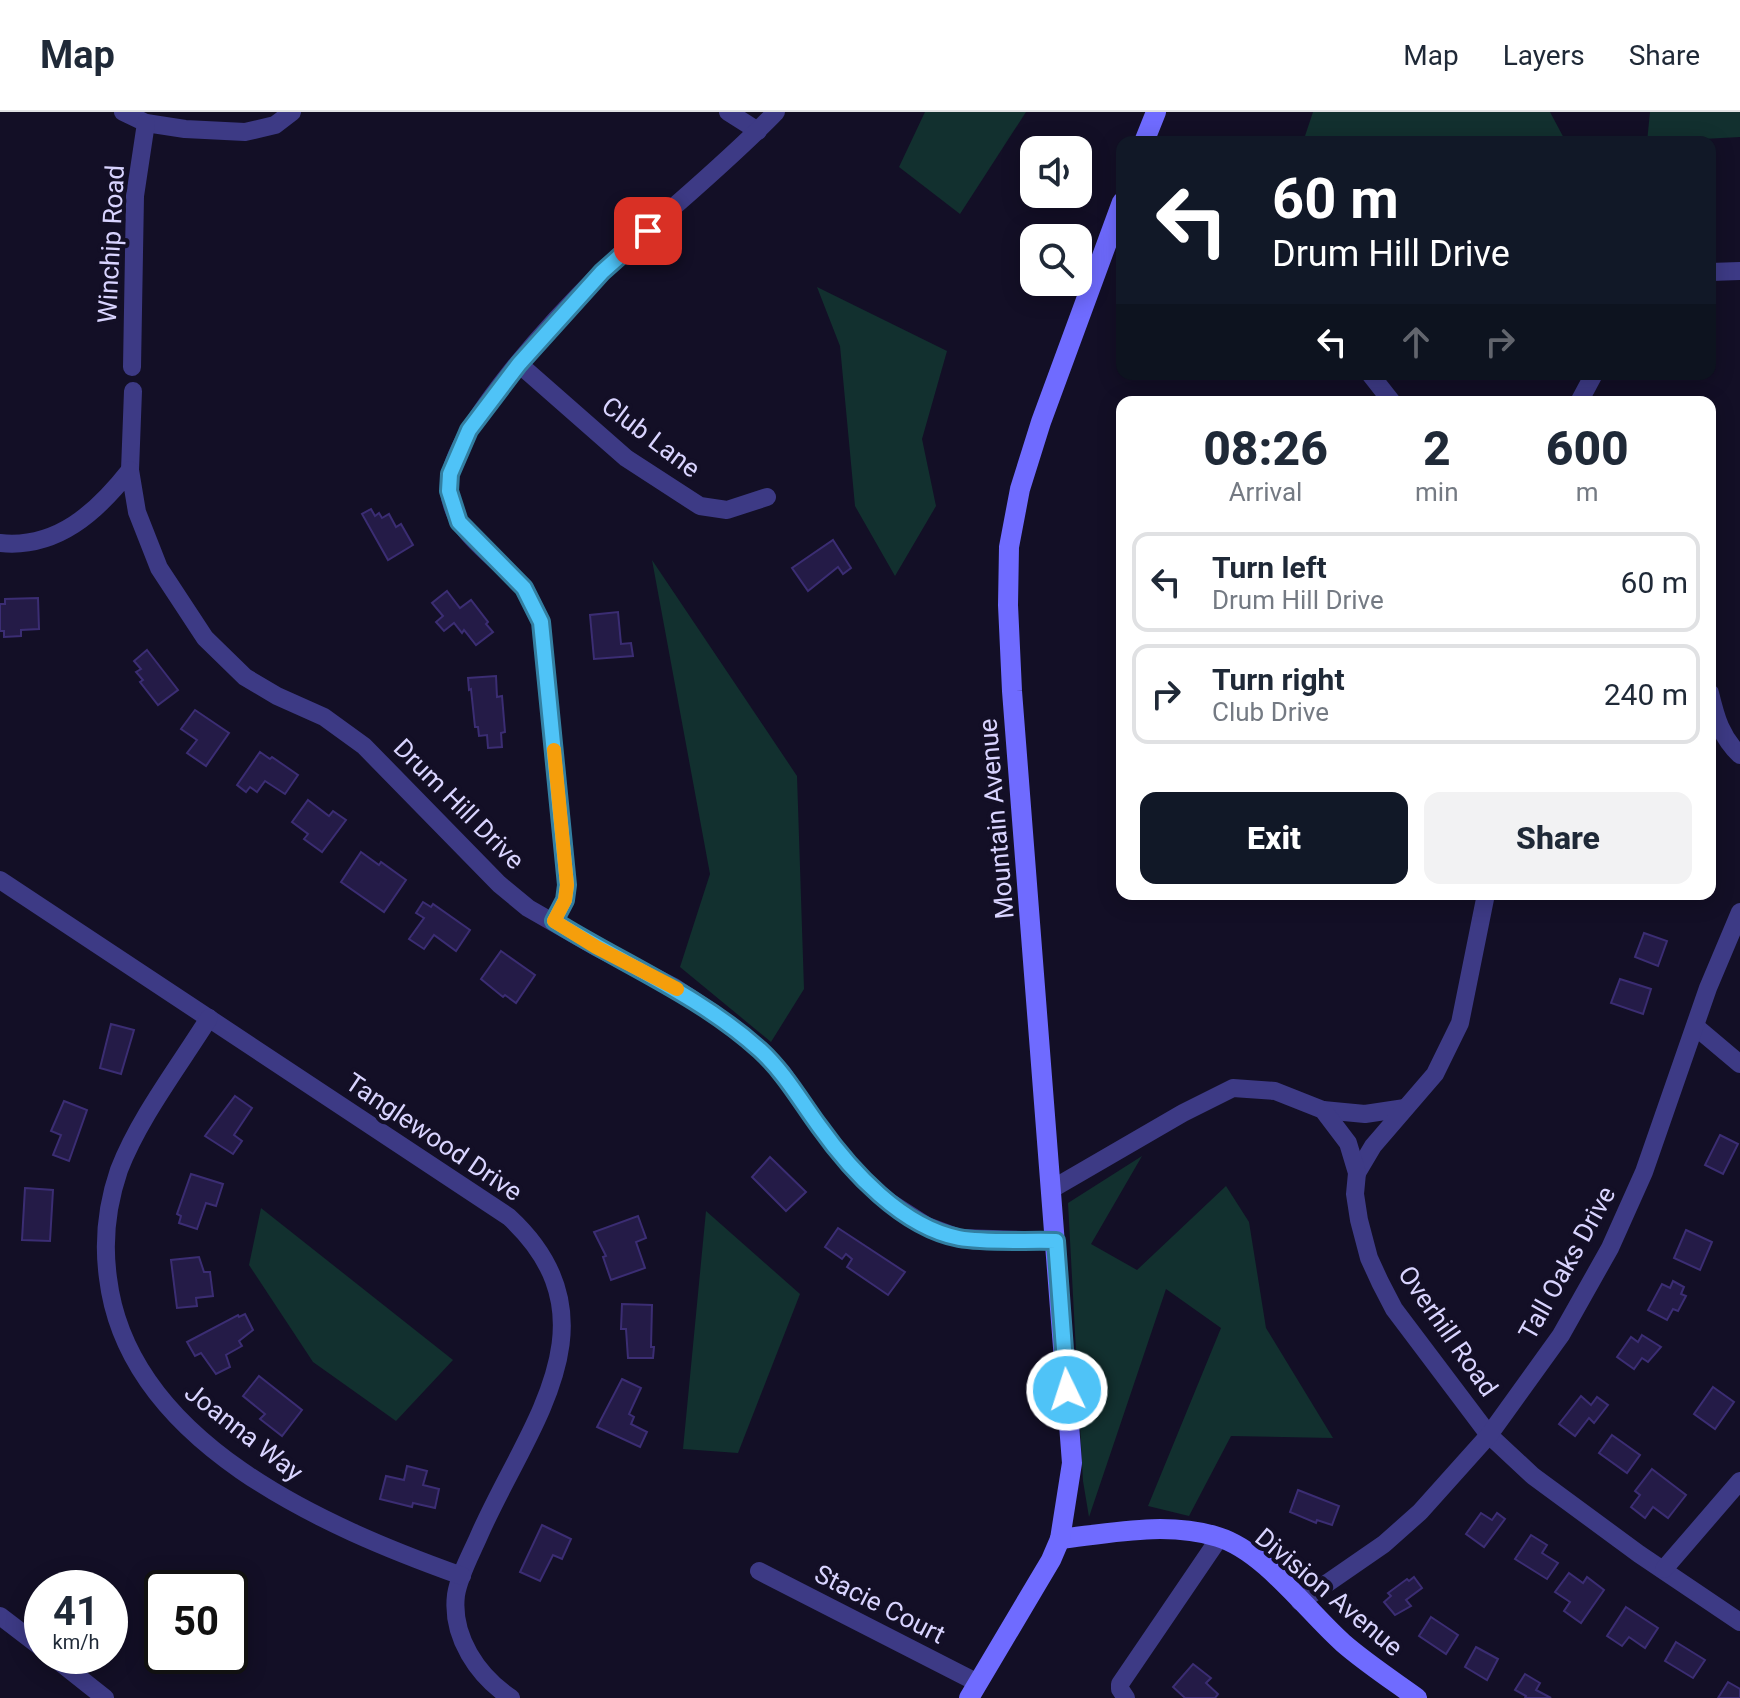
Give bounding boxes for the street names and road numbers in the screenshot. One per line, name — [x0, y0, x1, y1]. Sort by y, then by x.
street label: Winchip Road — [92, 164, 130, 324]
street label: Club Lane — [596, 390, 706, 484]
street label: Mountain Avenue — [972, 718, 1020, 920]
street label: Drum Hill Drive — [388, 733, 530, 875]
street label: Tanglewood Drive — [340, 1067, 528, 1207]
street label: Tall Oaks Drive — [1512, 1181, 1622, 1345]
street label: Overhill Road — [1392, 1260, 1504, 1402]
street label: Joanna Way — [179, 1377, 309, 1487]
street label: Division Avenue — [1249, 1522, 1409, 1662]
street label: Stacie Court — [810, 1558, 950, 1650]

